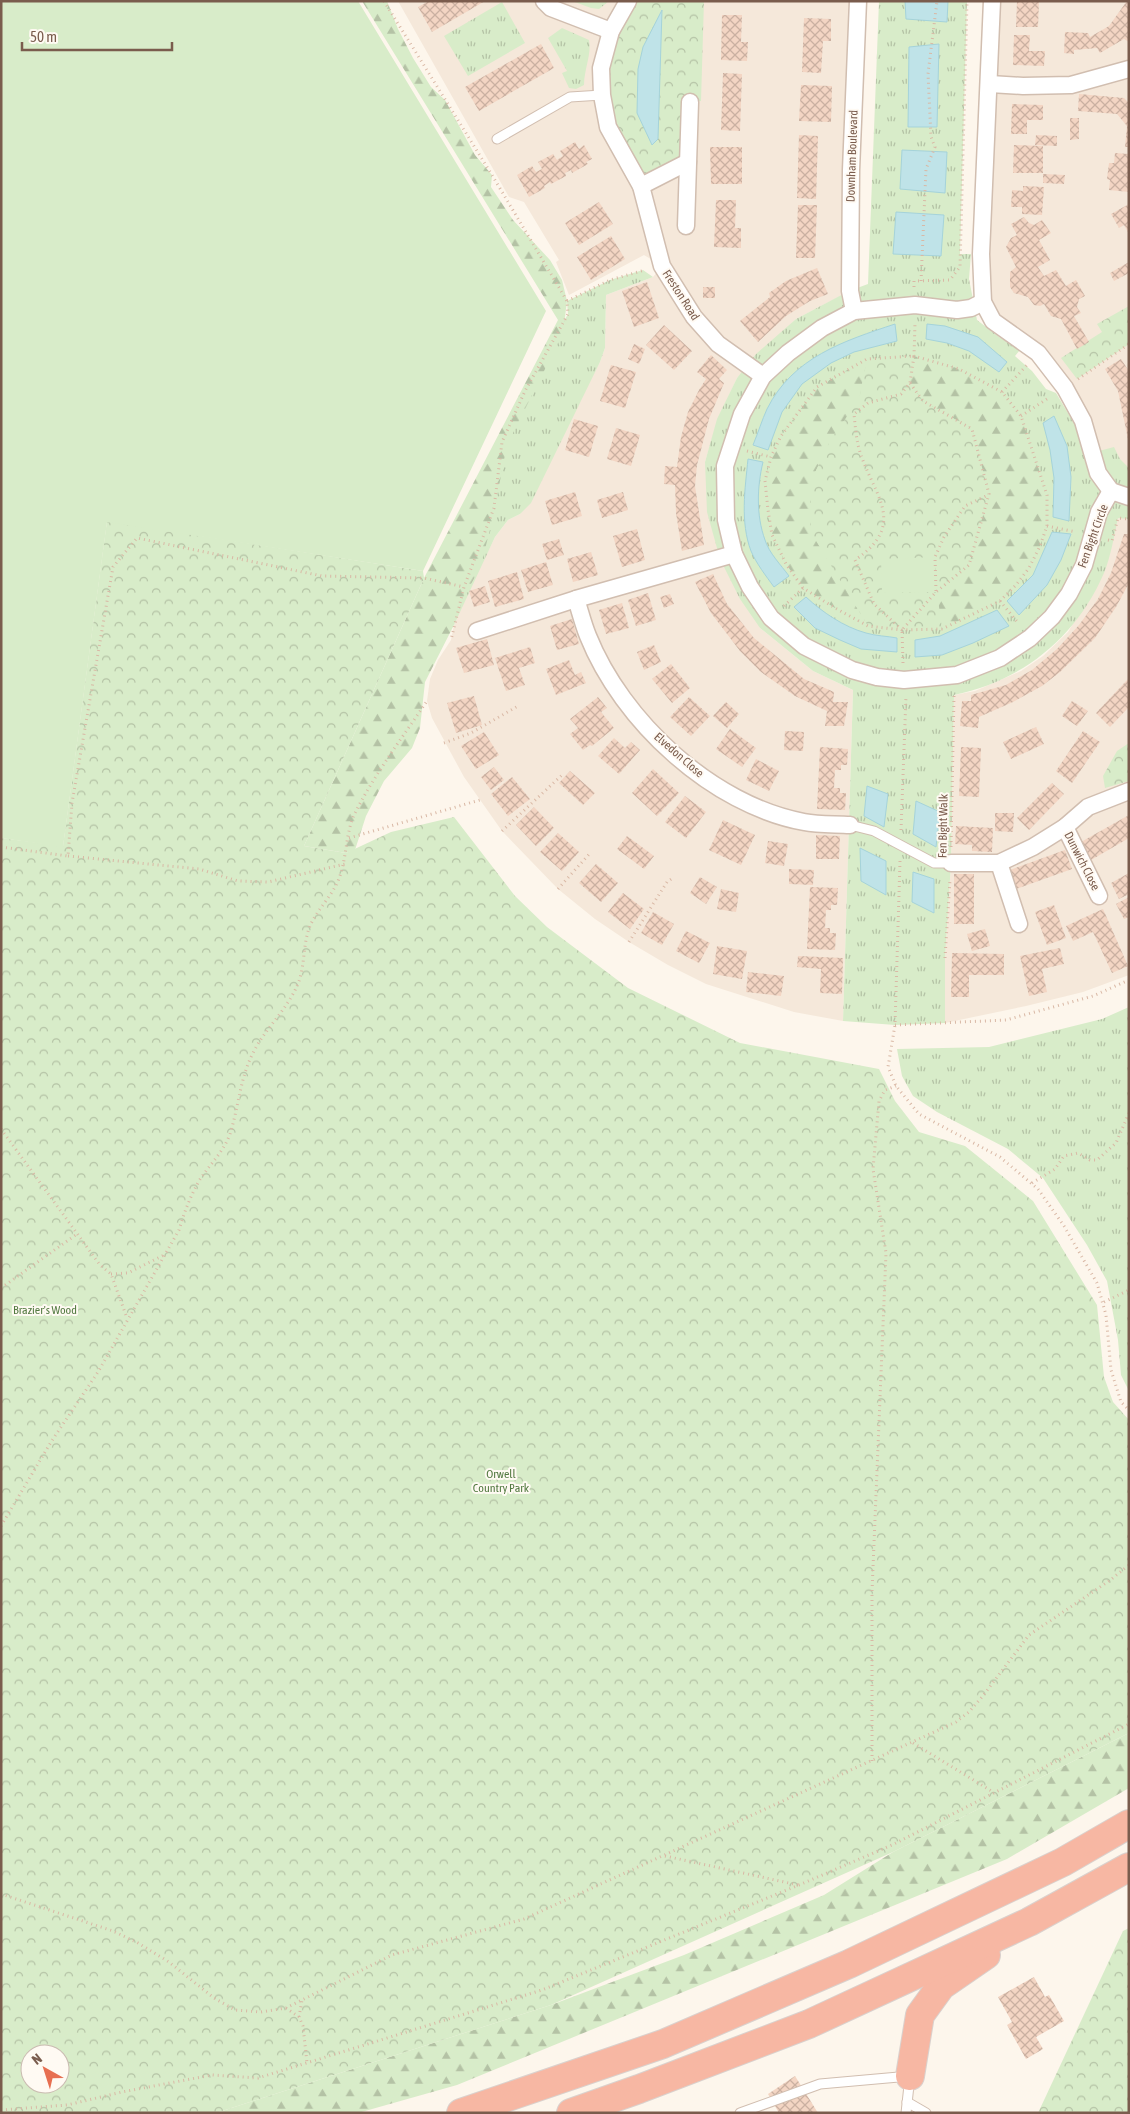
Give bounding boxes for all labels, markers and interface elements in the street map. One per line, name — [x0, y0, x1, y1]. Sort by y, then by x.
scale bar — [22, 20, 172, 52]
text: 50 m — [30, 28, 57, 45]
street label: Downham Boulevard — [843, 110, 861, 202]
street label: Freston Road — [660, 267, 702, 323]
street label: Fen Bight Circle — [1075, 502, 1111, 570]
street label: Elvedon Close — [651, 730, 707, 780]
street label: Fen Bight Walk — [935, 793, 951, 858]
street label: Dunwich Close — [1061, 829, 1103, 893]
park label: Brazier's Wood — [13, 1303, 77, 1317]
park label: Orwell Country Park — [473, 1467, 530, 1495]
north arrow — [20, 2044, 70, 2094]
text: N — [29, 2050, 45, 2068]

